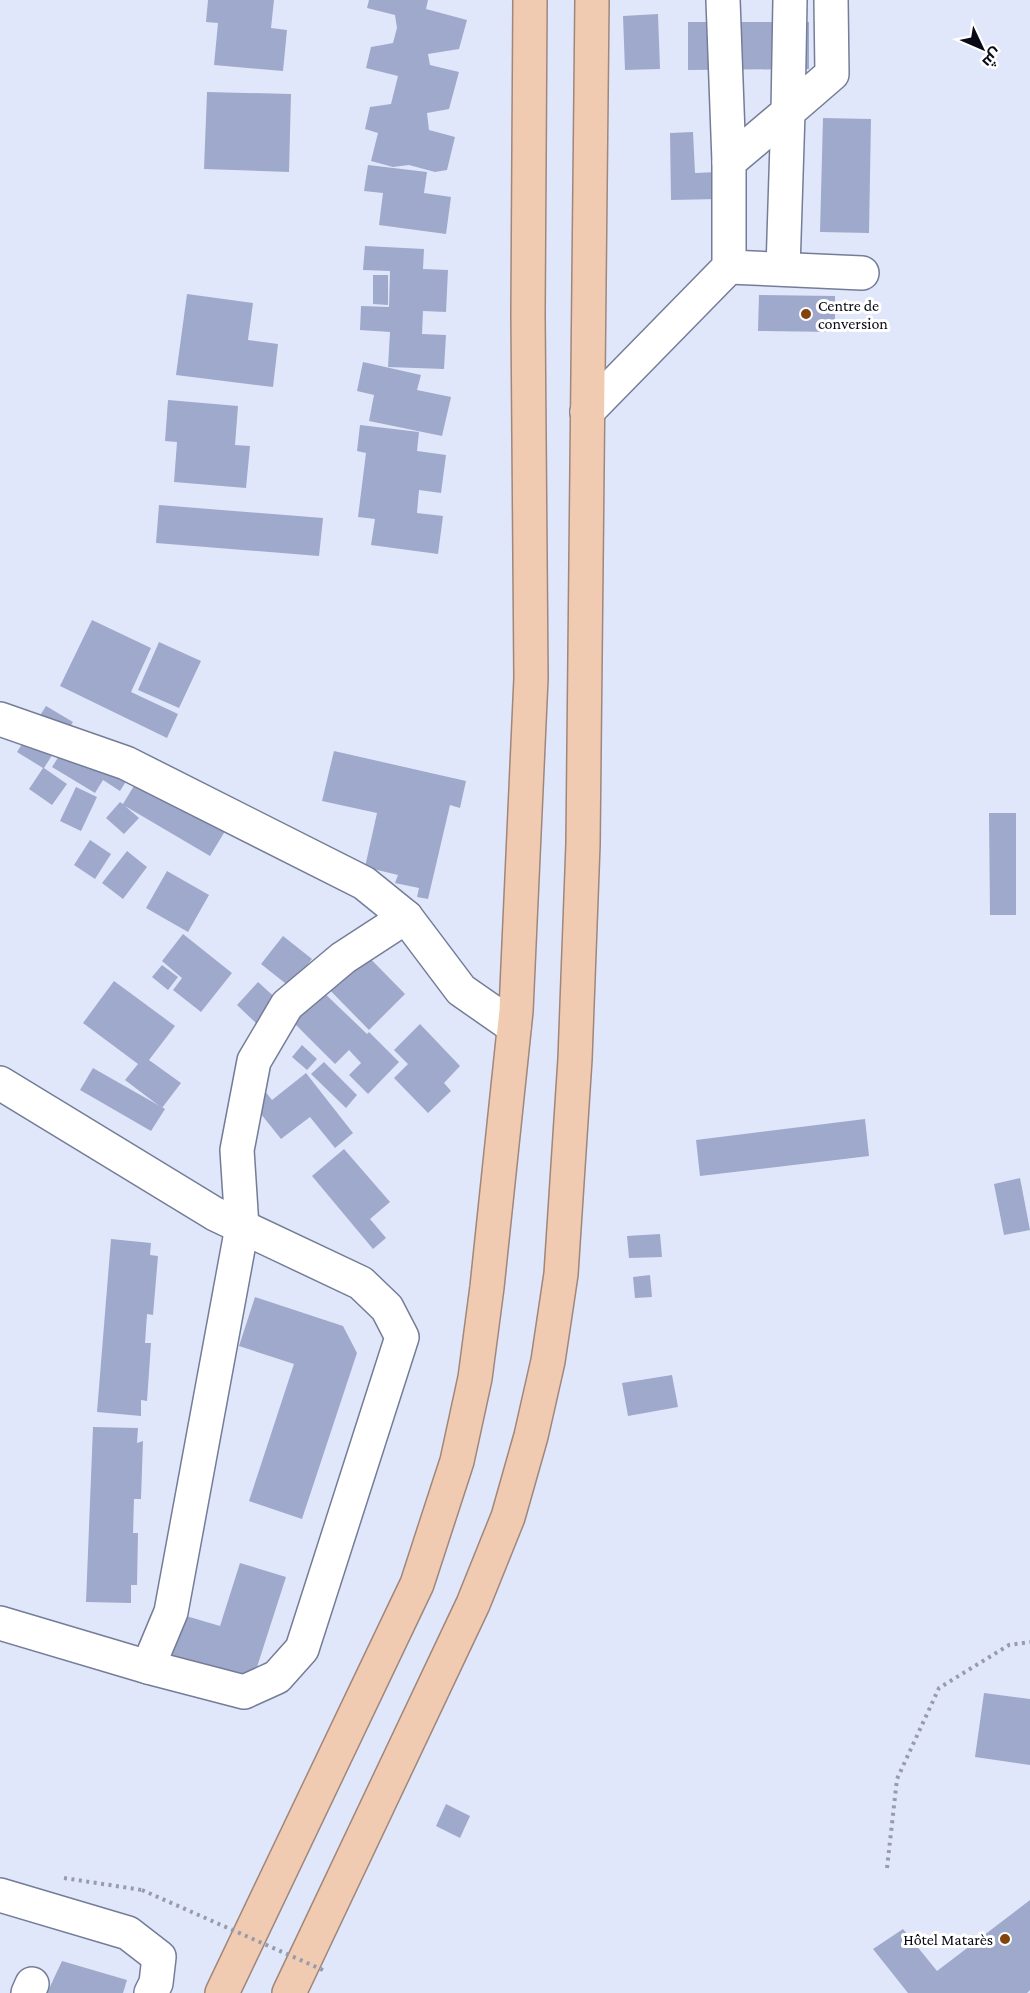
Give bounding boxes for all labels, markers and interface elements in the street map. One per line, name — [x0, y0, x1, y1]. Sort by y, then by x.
north arrow — [952, 18, 1012, 78]
text: ش — [978, 44, 1006, 71]
place label: Centre de conversion — [818, 297, 888, 332]
marker: Centre de conversion — [799, 307, 813, 321]
place label: Hôtel Matarès — [903, 1931, 993, 1948]
marker: Hôtel Matarès — [998, 1932, 1012, 1946]

